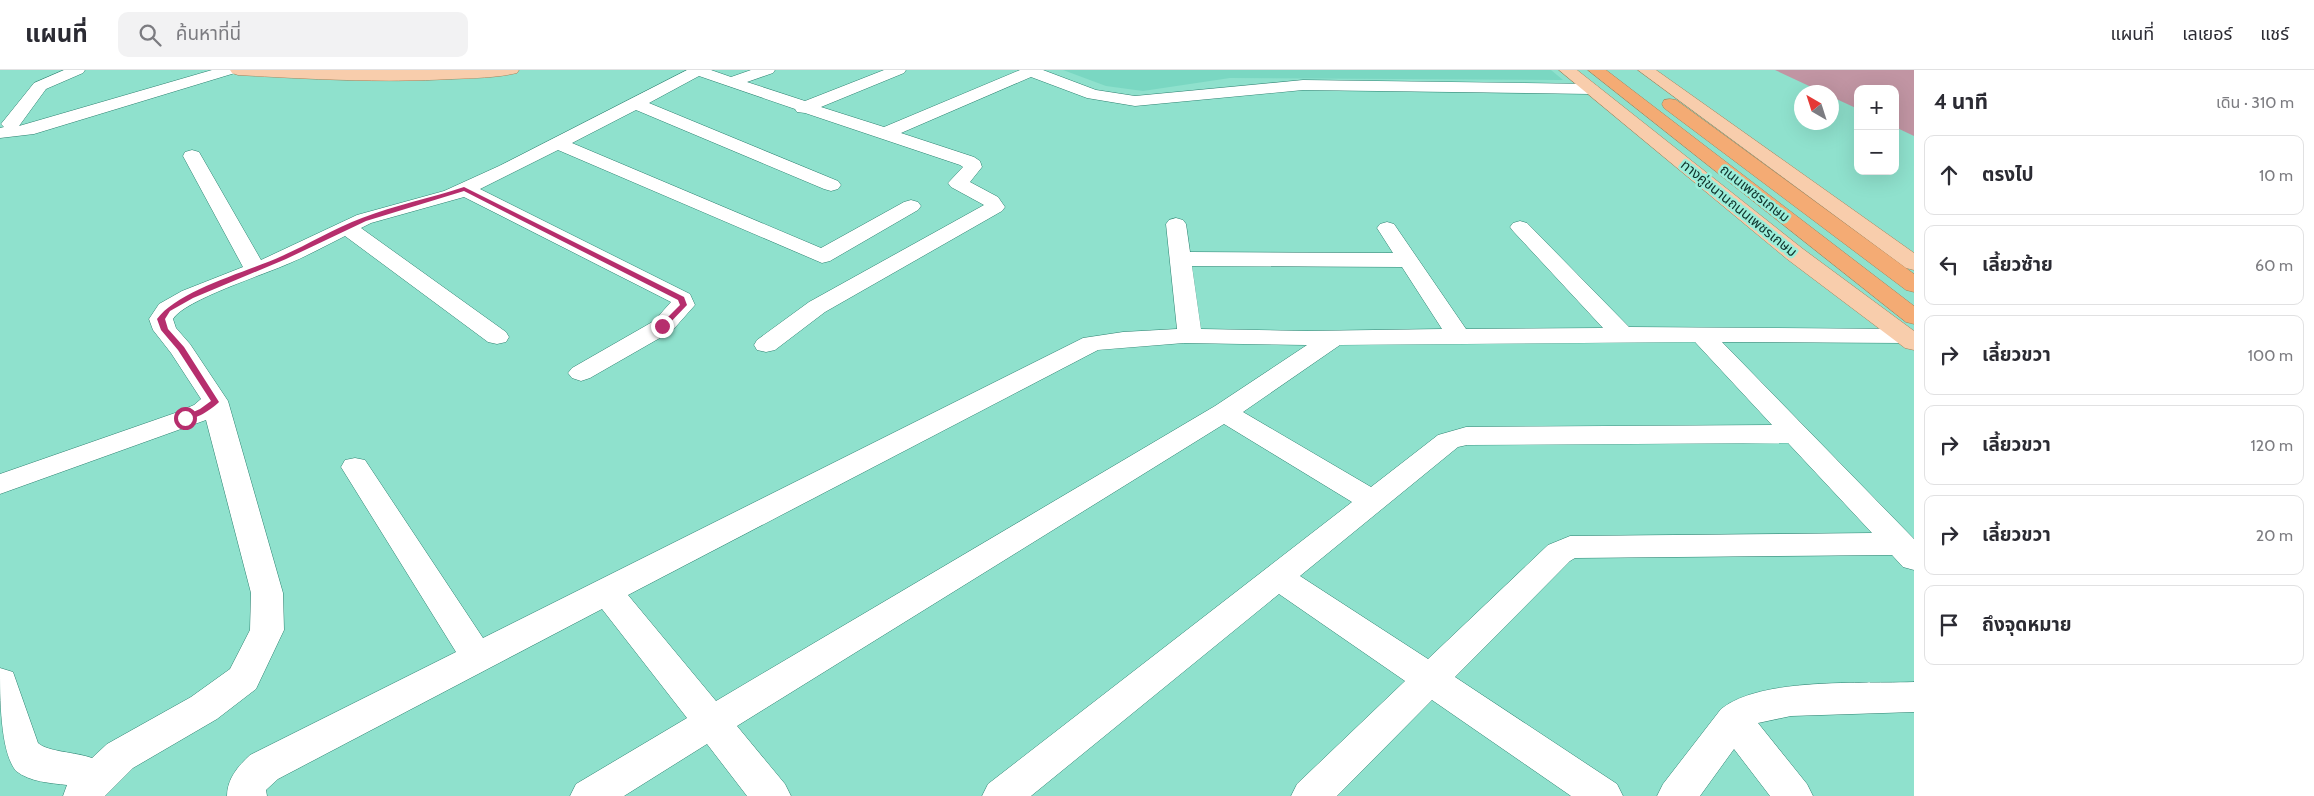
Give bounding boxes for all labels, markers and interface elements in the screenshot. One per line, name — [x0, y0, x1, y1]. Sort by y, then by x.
search box — [118, 12, 468, 57]
text: แผนที่ — [25, 19, 88, 48]
icon: search — [136, 21, 164, 49]
text: ค้นหาที่นี่ — [176, 22, 241, 45]
text: แผนที่ — [2110, 23, 2154, 45]
text: เลเยอร์ — [2182, 23, 2232, 45]
text: แชร์ — [2260, 23, 2289, 45]
north arrow — [1794, 85, 1839, 130]
map controls — [1854, 85, 1899, 175]
button: + — [1854, 85, 1899, 130]
text: 4 นาที — [1934, 89, 1988, 114]
text: เดิน · 310 m — [2216, 93, 2294, 112]
button: − — [1854, 130, 1899, 175]
street label: ทางคู่ขนานถนนเพชรเกษม — [1677, 155, 1801, 261]
street label: ถนนเพชรเกษม — [1716, 160, 1794, 226]
icon: ahead — [1935, 161, 1963, 189]
text: ตรงไป — [1982, 163, 2034, 186]
text: 10 m — [2259, 166, 2293, 185]
icon: left — [1935, 251, 1963, 279]
text: เลี้ยวซ้าย — [1982, 253, 2053, 276]
text: 60 m — [2255, 256, 2293, 275]
route end — [651, 315, 674, 338]
icon: right — [1935, 341, 1963, 369]
text: เลี้ยวขวา — [1982, 343, 2051, 366]
text: 100 m — [2248, 346, 2293, 365]
route start — [174, 407, 197, 430]
icon: right — [1935, 431, 1963, 459]
text: เลี้ยวขวา — [1982, 433, 2051, 456]
text: 120 m — [2251, 436, 2293, 455]
icon: right — [1935, 521, 1963, 549]
text: เลี้ยวขวา — [1982, 523, 2051, 546]
text: 20 m — [2256, 526, 2293, 545]
icon: arrive — [1935, 611, 1963, 639]
text: ถึงจุดหมาย — [1982, 613, 2072, 636]

